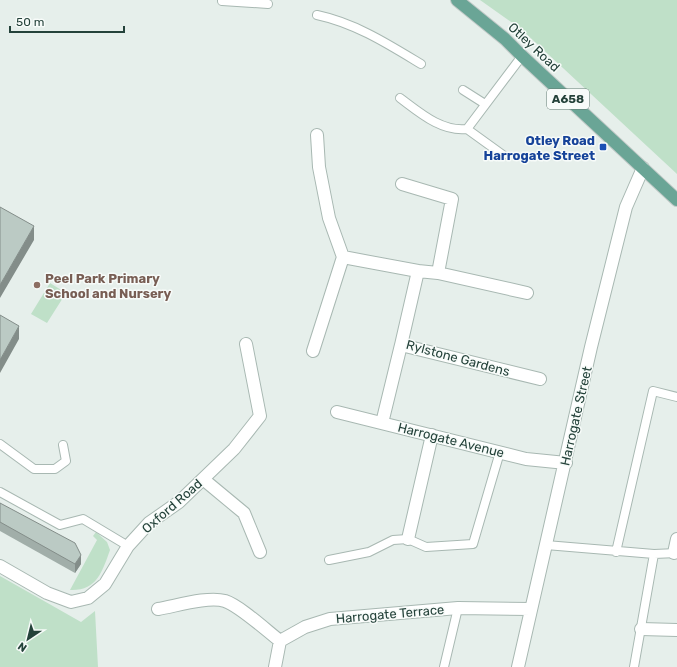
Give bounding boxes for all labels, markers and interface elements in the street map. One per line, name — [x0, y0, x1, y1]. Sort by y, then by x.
scale bar — [10, 8, 124, 34]
text: 50 m — [16, 15, 44, 29]
street label: Otley Road — [505, 19, 563, 75]
road number: A658 — [547, 89, 589, 109]
place label: Otley Road Harrogate Street — [484, 133, 595, 163]
marker: Otley Road Harrogate Street — [598, 142, 608, 152]
place label: Peel Park Primary School and Nursery — [45, 271, 172, 301]
marker: Peel Park Primary School and Nursery — [32, 280, 42, 290]
street label: Rylstone Gardens — [405, 337, 512, 379]
street label: Harrogate Street — [557, 365, 596, 467]
street label: Harrogate Avenue — [396, 420, 506, 461]
street label: Oxford Road — [139, 476, 205, 536]
street label: Harrogate Terrace — [335, 602, 445, 627]
north arrow — [8, 619, 48, 659]
text: N — [16, 639, 30, 654]

